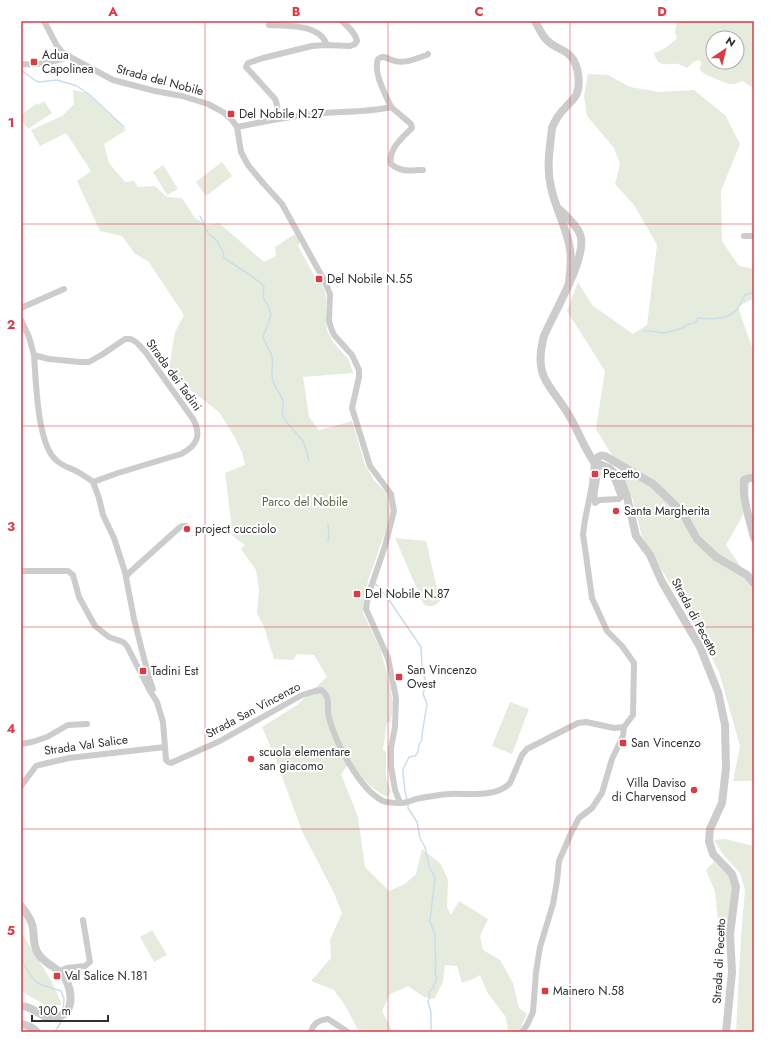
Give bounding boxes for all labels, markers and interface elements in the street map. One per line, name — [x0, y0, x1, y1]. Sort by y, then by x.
text: A — [107, 2, 118, 21]
text: B — [292, 2, 301, 21]
text: C — [474, 2, 484, 21]
text: D — [657, 2, 667, 21]
north arrow — [705, 30, 745, 70]
text: N — [723, 33, 739, 51]
place label: Adua Capolinea — [42, 46, 94, 78]
marker: Adua Capolinea — [29, 57, 39, 67]
street label: Strada del Nobile — [114, 60, 206, 100]
place label: Del Nobile N.27 — [239, 105, 325, 123]
marker: Del Nobile N.27 — [226, 109, 236, 119]
text: 1 — [8, 113, 14, 132]
place label: Del Nobile N.55 — [327, 270, 413, 288]
marker: Del Nobile N.55 — [314, 274, 324, 284]
text: 2 — [7, 315, 15, 334]
street label: Strada dei Tadini — [142, 335, 206, 415]
place label: Pecetto — [603, 465, 640, 483]
marker: Pecetto — [590, 469, 600, 479]
park label: Parco del Nobile — [262, 493, 348, 511]
place label: Santa Margherita — [624, 502, 710, 520]
marker: Santa Margherita — [611, 506, 621, 516]
text: 3 — [7, 517, 15, 536]
place label: project cucciolo — [195, 520, 277, 538]
marker: project cucciolo — [182, 524, 192, 534]
street label: Strada di Pecetto — [667, 575, 723, 659]
place label: Del Nobile N.87 — [365, 585, 450, 603]
marker: Del Nobile N.87 — [352, 589, 362, 599]
place label: San Vincenzo Ovest — [407, 661, 477, 693]
place label: Tadini Est — [151, 662, 199, 680]
marker: Tadini Est — [138, 666, 148, 676]
marker: San Vincenzo Ovest — [394, 672, 404, 682]
street label: Strada San Vincenzo — [202, 677, 304, 743]
text: 4 — [6, 719, 16, 738]
street label: Strada Val Salice — [43, 730, 129, 760]
place label: San Vincenzo — [631, 734, 701, 752]
marker: San Vincenzo — [618, 738, 628, 748]
place label: scuola elementare san giacomo — [259, 743, 350, 775]
marker: scuola elementare san giacomo — [246, 754, 256, 764]
place label: Villa Daviso di Charvensod — [612, 774, 686, 806]
marker: Villa Daviso di Charvensod — [689, 785, 699, 795]
street label: Strada di Pecetto — [708, 917, 730, 1004]
text: 5 — [7, 921, 15, 940]
place label: Val Salice N.181 — [65, 967, 148, 985]
marker: Val Salice N.181 — [52, 971, 62, 981]
place label: Mainero N.58 — [553, 982, 624, 1000]
marker: Mainero N.58 — [540, 986, 550, 996]
scale bar — [32, 997, 108, 1023]
text: 100 m — [38, 1002, 71, 1020]

